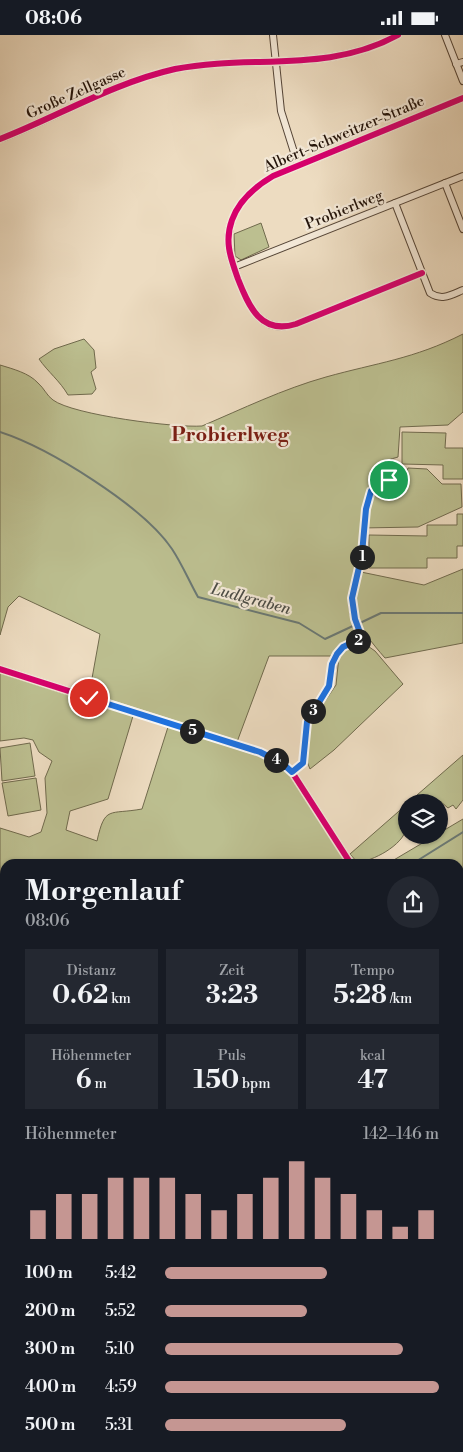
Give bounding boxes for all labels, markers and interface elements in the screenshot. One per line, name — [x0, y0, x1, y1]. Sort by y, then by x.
text: 08:06 — [25, 6, 82, 30]
street label: Große Zellgasse — [23, 63, 129, 123]
street label: Albert-Schweitzer-Straße — [260, 91, 427, 177]
street label: Probierlweg — [302, 186, 386, 234]
district label: Probierlweg — [171, 423, 290, 448]
pin — [368, 459, 410, 501]
icon: arrive — [375, 466, 403, 494]
pin: 1 — [350, 545, 374, 569]
text: 1 — [359, 548, 366, 566]
water label: Ludlgraben — [208, 579, 294, 619]
pin: 2 — [346, 629, 370, 653]
text: 2 — [354, 632, 363, 650]
pin — [68, 677, 110, 719]
icon: check — [75, 684, 103, 712]
pin: 3 — [300, 699, 326, 723]
text: 3 — [309, 702, 318, 720]
pin: 5 — [180, 719, 204, 743]
text: 5 — [188, 722, 197, 740]
pin: 4 — [264, 747, 288, 773]
text: 4 — [272, 751, 281, 769]
map controls — [398, 794, 448, 844]
button: layers — [398, 794, 448, 844]
text: Morgenlauf — [25, 874, 181, 909]
button: share — [387, 876, 439, 928]
text: 08:06 — [25, 911, 69, 931]
text: Distanz — [67, 962, 116, 980]
text: Zeit — [219, 962, 245, 980]
text: Tempo — [351, 962, 395, 980]
text: 0.62 — [52, 980, 108, 1011]
text: 3:23 — [206, 980, 258, 1011]
text: 5:28 — [333, 980, 387, 1011]
text: km — [108, 990, 131, 1008]
text: /km — [387, 990, 412, 1008]
text: Höhenmeter — [51, 1047, 131, 1065]
text: Puls — [218, 1047, 246, 1065]
text: kcal — [360, 1047, 385, 1065]
text: 6 — [76, 1065, 92, 1096]
text: 150 — [194, 1065, 239, 1096]
text: 47 — [357, 1065, 388, 1096]
text: m — [92, 1075, 107, 1093]
text: bpm — [239, 1075, 270, 1093]
text: Höhenmeter — [25, 1124, 117, 1144]
text: 142–146 m — [363, 1124, 439, 1144]
text: 100 m — [25, 1263, 73, 1283]
text: 5:42 — [105, 1263, 136, 1283]
text: 200 m — [25, 1301, 75, 1321]
text: 5:52 — [105, 1301, 135, 1321]
text: 300 m — [25, 1339, 75, 1359]
text: 5:10 — [105, 1339, 134, 1359]
text: 400 m — [25, 1377, 76, 1397]
text: 4:59 — [105, 1377, 137, 1397]
text: 500 m — [25, 1415, 75, 1435]
text: 5:31 — [105, 1415, 133, 1435]

